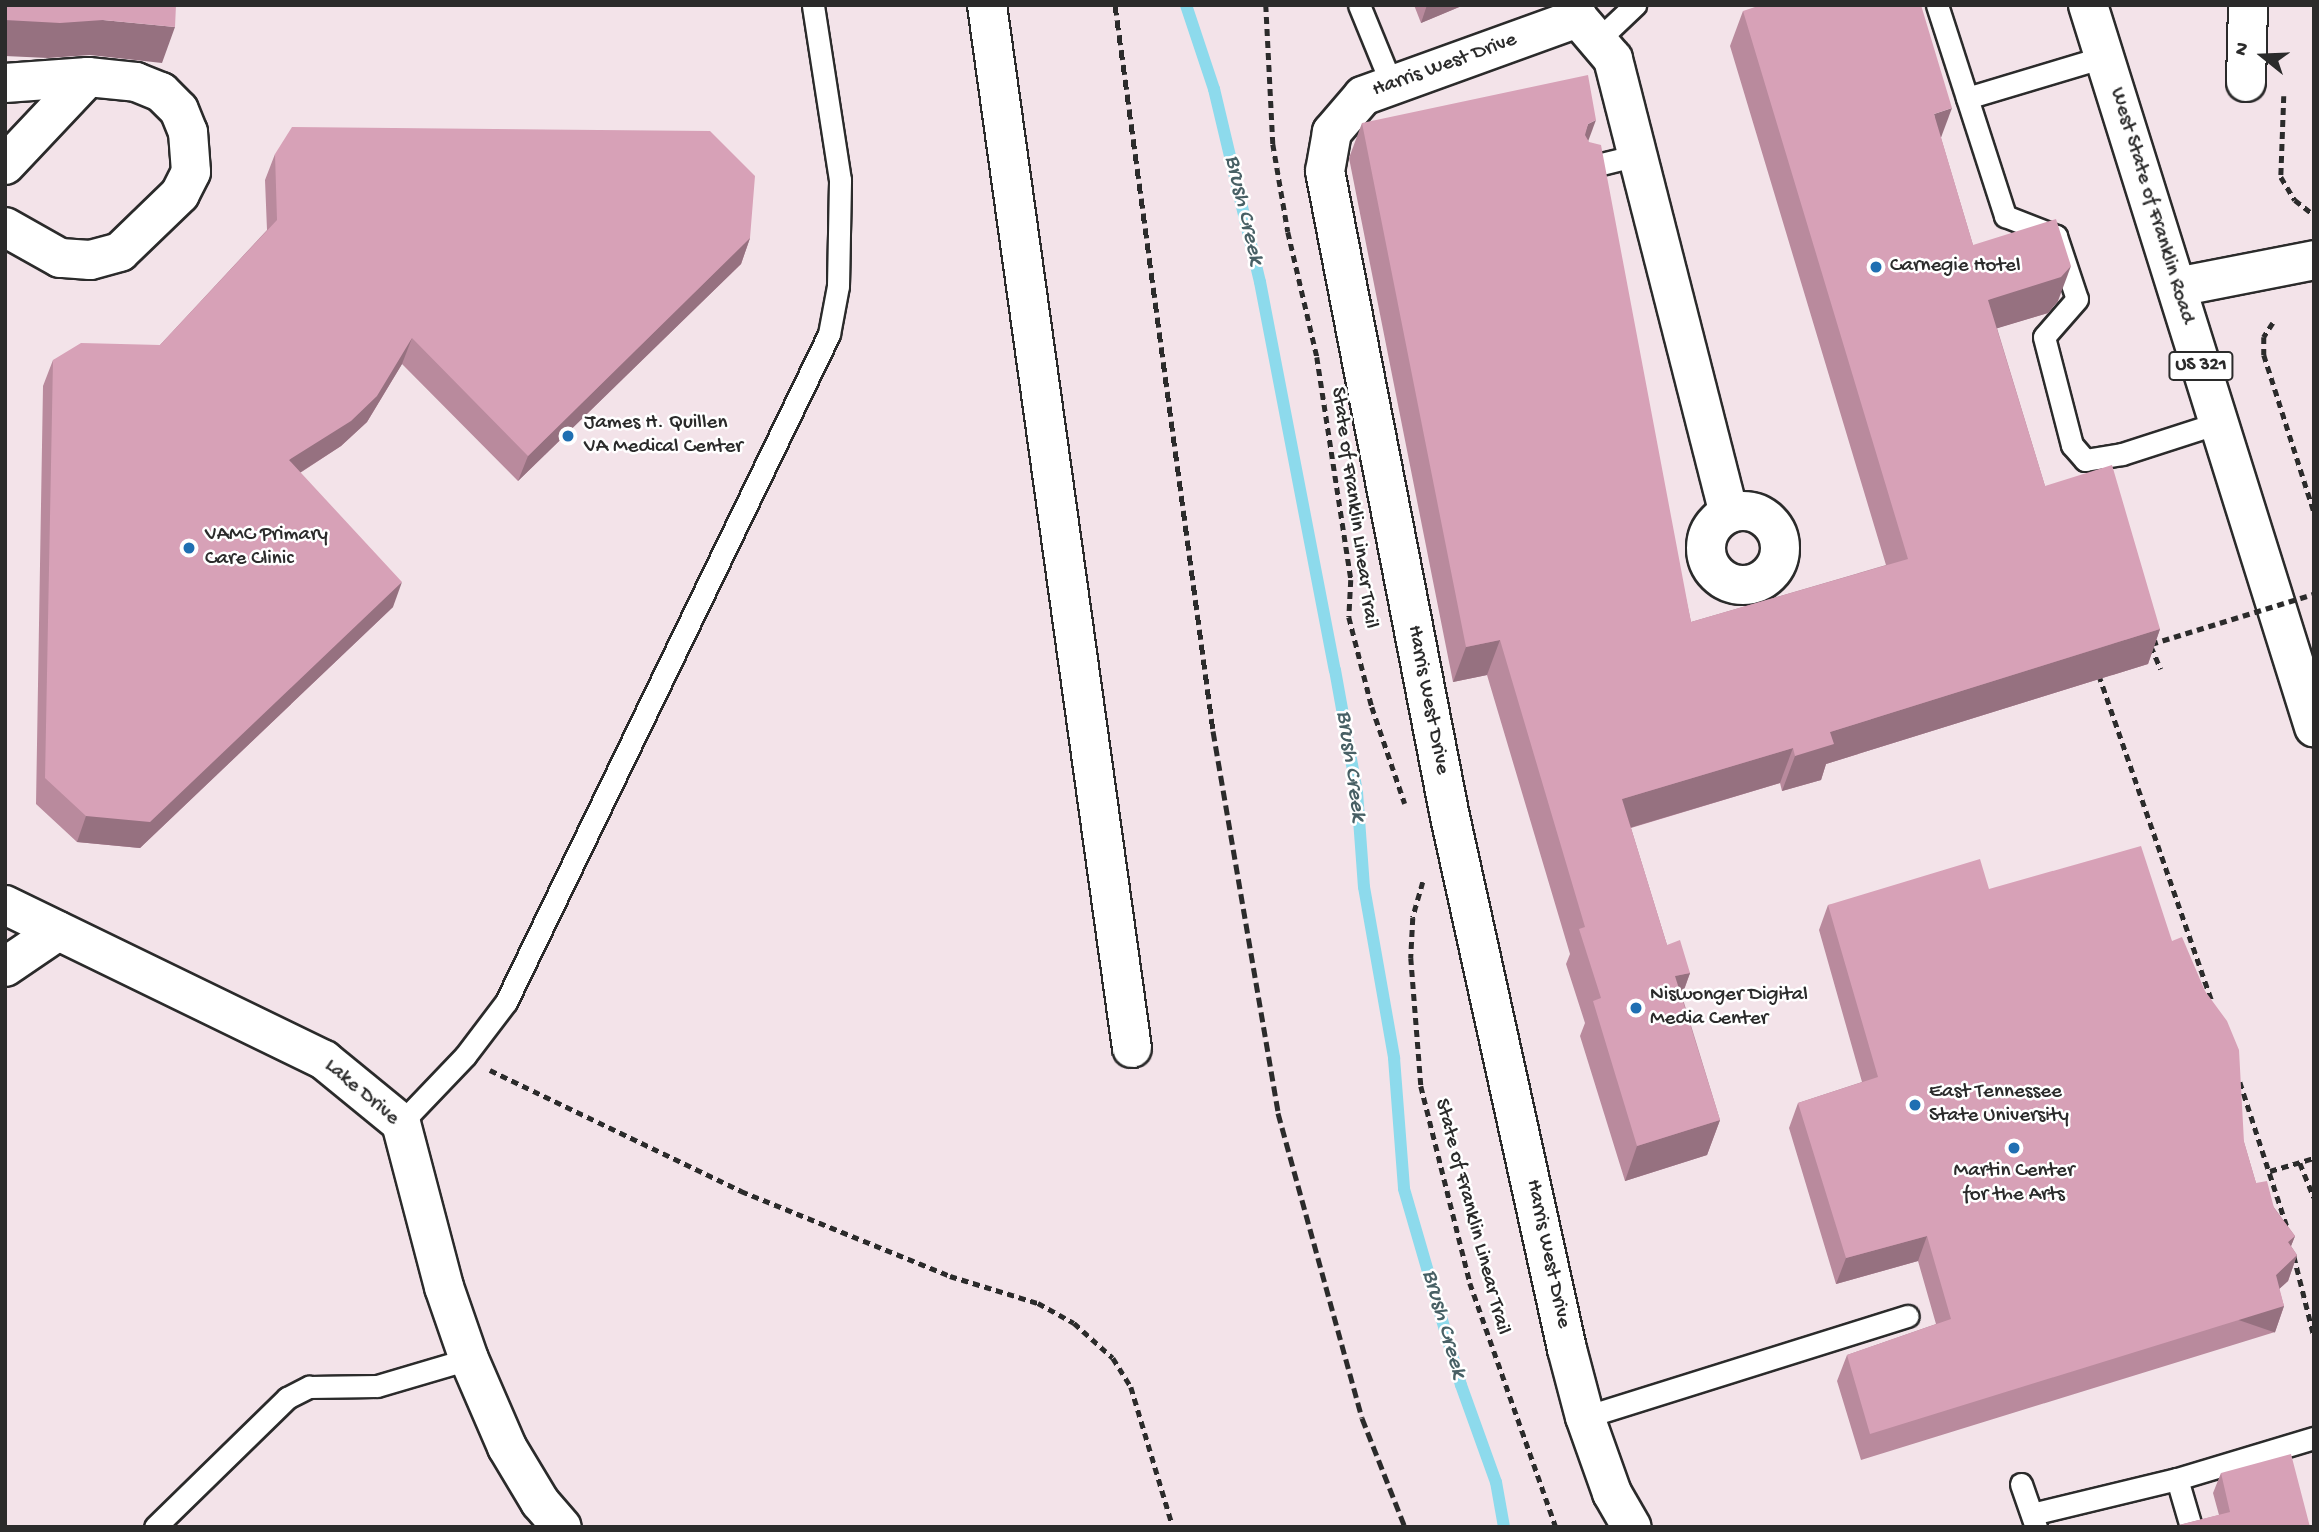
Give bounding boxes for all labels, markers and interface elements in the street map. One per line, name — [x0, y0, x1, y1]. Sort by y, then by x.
north arrow — [2228, 21, 2298, 91]
street label: Harris West Drive — [1370, 28, 1520, 104]
text: N — [2230, 40, 2255, 59]
street label: West State of Franklin Road — [2103, 85, 2199, 327]
water label: Brush Creek — [1217, 153, 1269, 267]
place label: Carnegie Hotel — [1890, 254, 2021, 280]
marker: Carnegie Hotel — [1868, 259, 1884, 275]
road number: US 321 — [2168, 350, 2234, 382]
street label: State of Franklin Linear Trail — [1324, 386, 1382, 630]
place label: James H. Quillen VA Medical Center — [584, 411, 743, 461]
marker: James H. Quillen VA Medical Center — [558, 426, 578, 446]
place label: VAMC Primary Care Clinic — [205, 523, 328, 573]
marker: VAMC Primary Care Clinic — [179, 538, 199, 558]
street label: Harris West Drive — [1400, 623, 1454, 777]
water label: Brush Creek — [1329, 709, 1371, 823]
place label: Niswonger Digital Media Center — [1650, 983, 1808, 1033]
marker: Niswonger Digital Media Center — [1628, 1000, 1644, 1016]
street label: Lake Drive — [318, 1054, 404, 1132]
place label: East Tennessee State University — [1929, 1080, 2069, 1130]
street label: State of Franklin Linear Trail — [1427, 1096, 1515, 1338]
marker: East Tennessee State University — [1907, 1097, 1923, 1113]
marker: Martin Center for the Arts — [2006, 1140, 2022, 1156]
place label: Martin Center for the Arts — [1954, 1159, 2074, 1209]
street label: Harris West Drive — [1519, 1177, 1575, 1331]
water label: Brush Creek — [1414, 1267, 1472, 1381]

